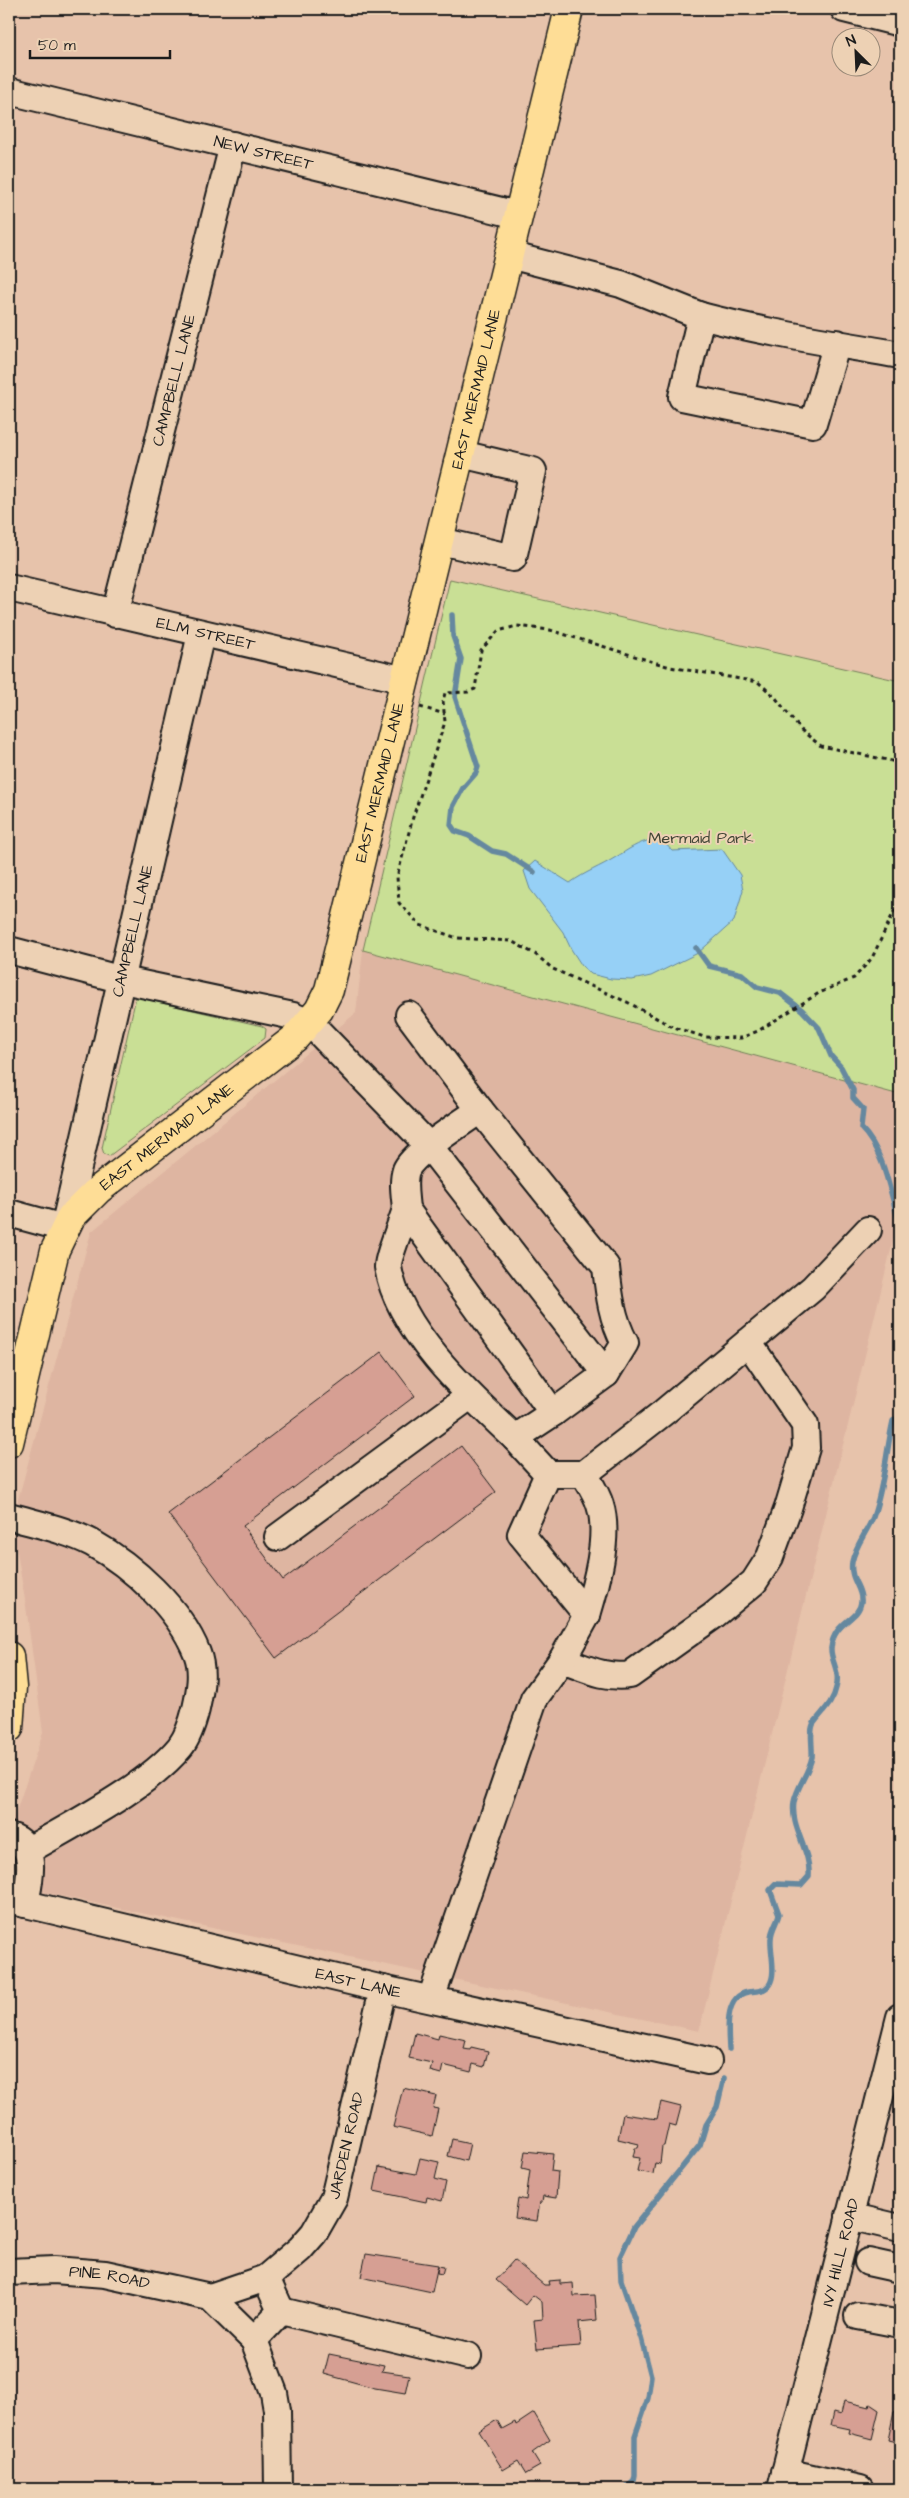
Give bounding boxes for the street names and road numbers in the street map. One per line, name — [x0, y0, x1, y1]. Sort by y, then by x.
street label: NEW STREET — [212, 130, 316, 176]
street label: EAST MERMAID LANE — [446, 306, 506, 471]
street label: CAMPBELL LANE — [147, 312, 201, 449]
street label: ELM STREET — [154, 612, 257, 656]
street label: EAST MERMAID LANE — [350, 700, 410, 865]
street label: CAMPBELL LANE — [107, 862, 159, 999]
street label: EAST MERMAID LANE — [95, 1078, 239, 1196]
street label: EAST LANE — [313, 1962, 404, 2004]
street label: JARDEN ROAD — [323, 2090, 369, 2201]
street label: IVY HILL ROAD — [816, 2196, 865, 2309]
street label: PINE ROAD — [68, 2260, 152, 2294]

